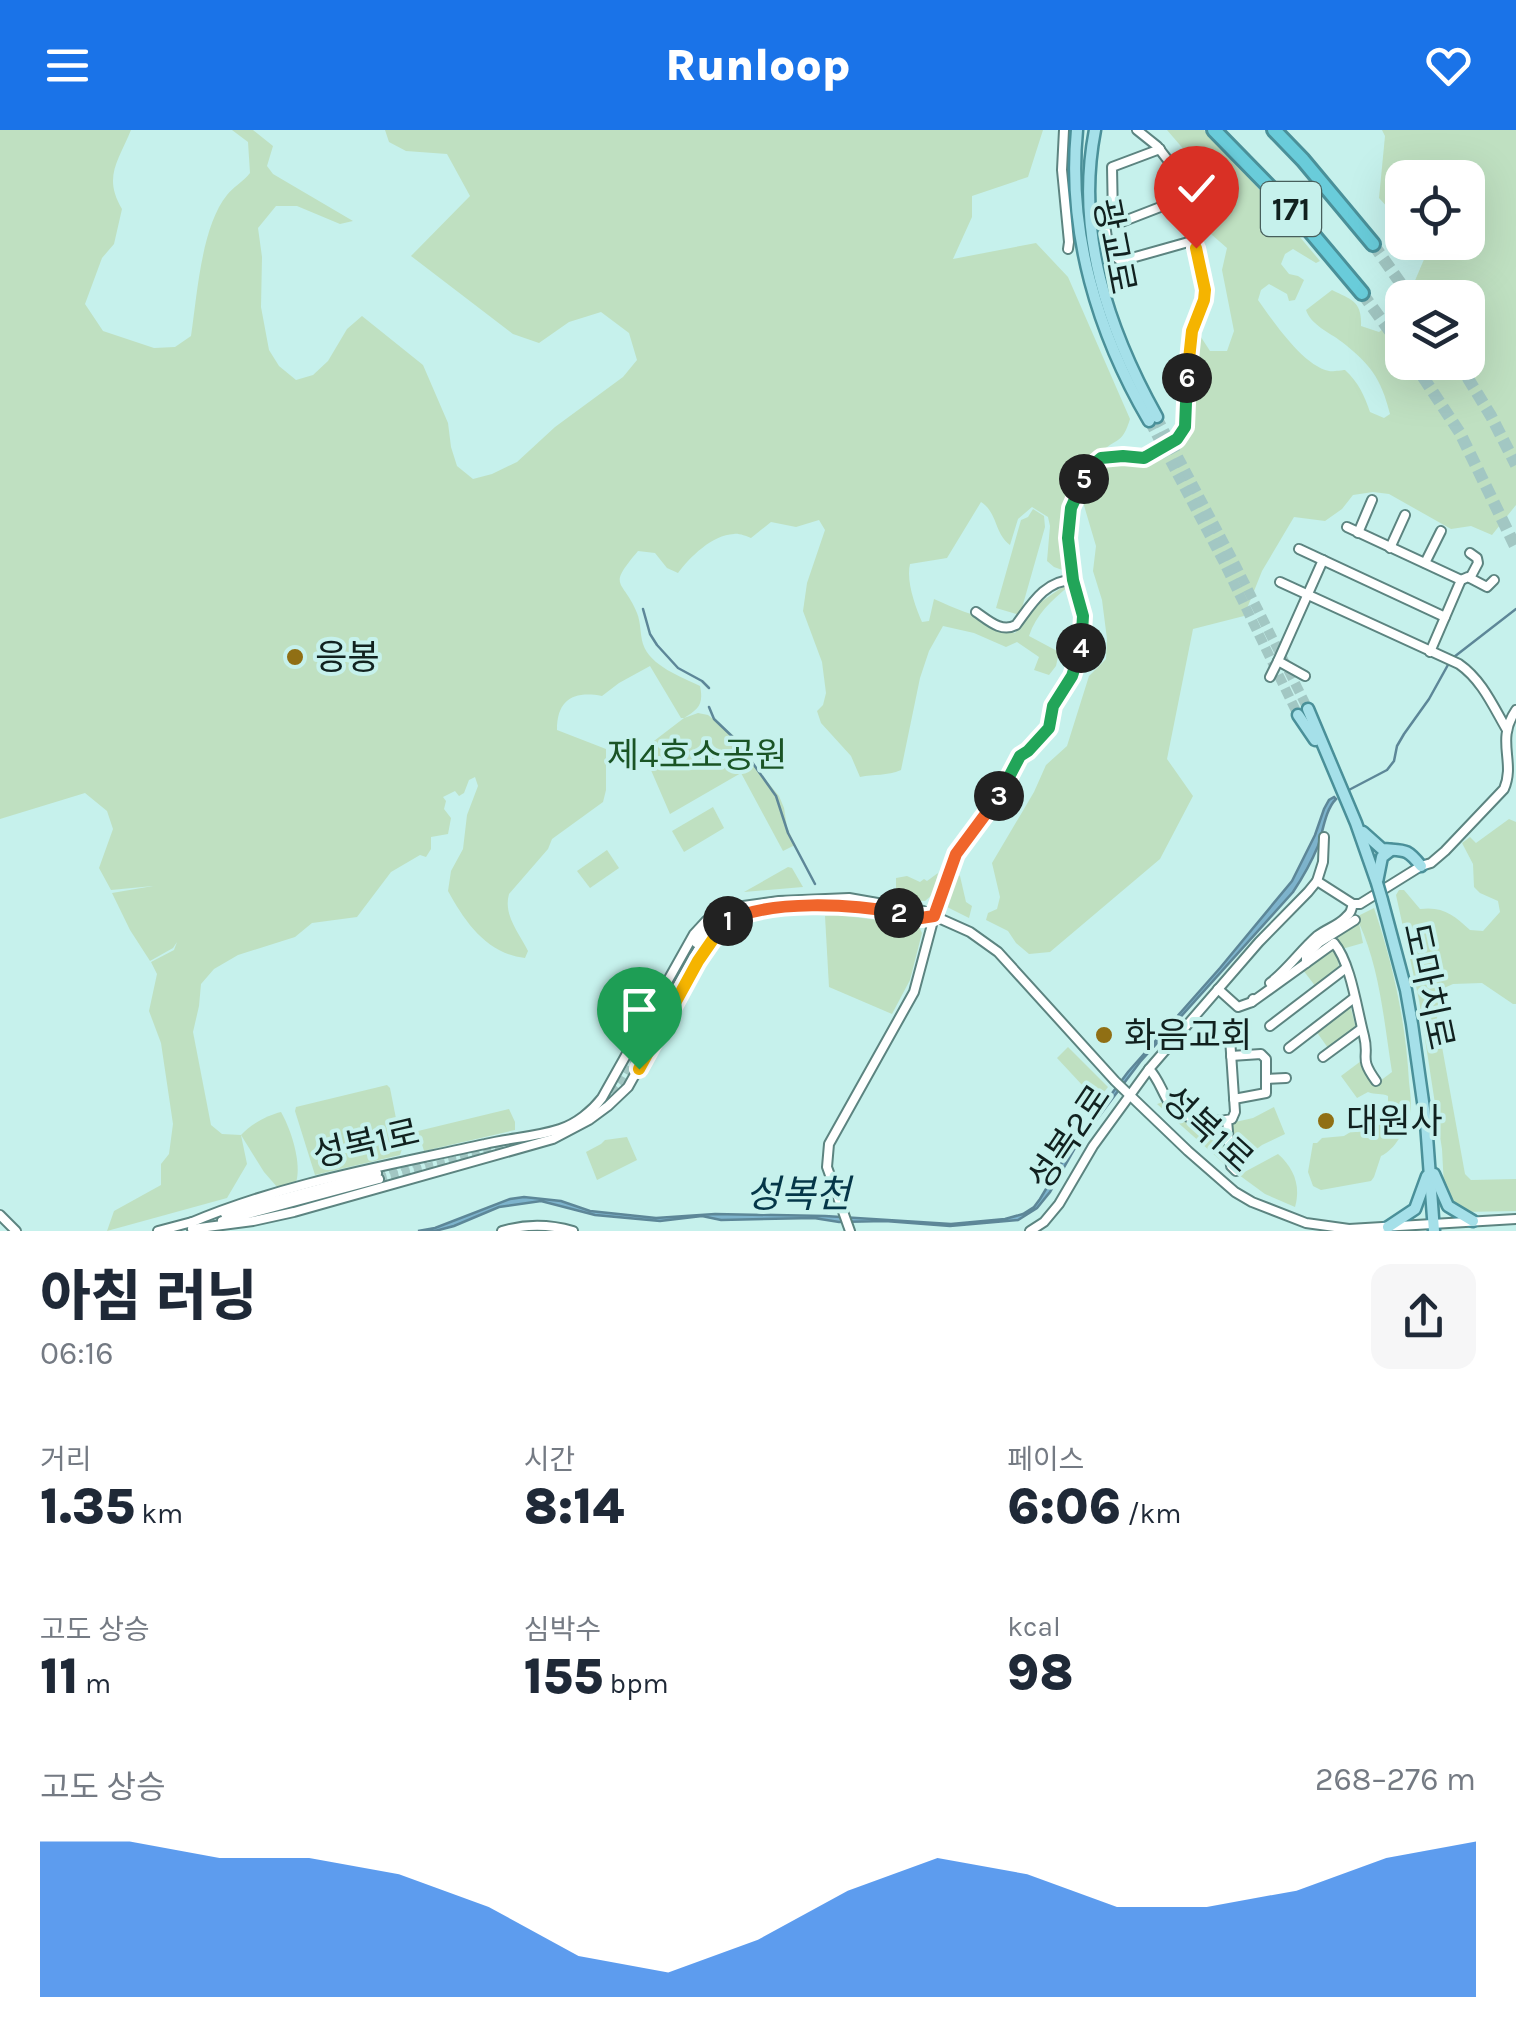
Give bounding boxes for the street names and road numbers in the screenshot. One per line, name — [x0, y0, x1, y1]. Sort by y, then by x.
road number: 171 — [1261, 182, 1321, 236]
street label: 광교로 — [1085, 195, 1144, 297]
street label: 도마치로 — [1395, 919, 1462, 1053]
street label: 성복2로 — [1020, 1077, 1119, 1197]
street label: 성복1로 — [1154, 1078, 1262, 1181]
street label: 성복1로 — [309, 1111, 423, 1176]

